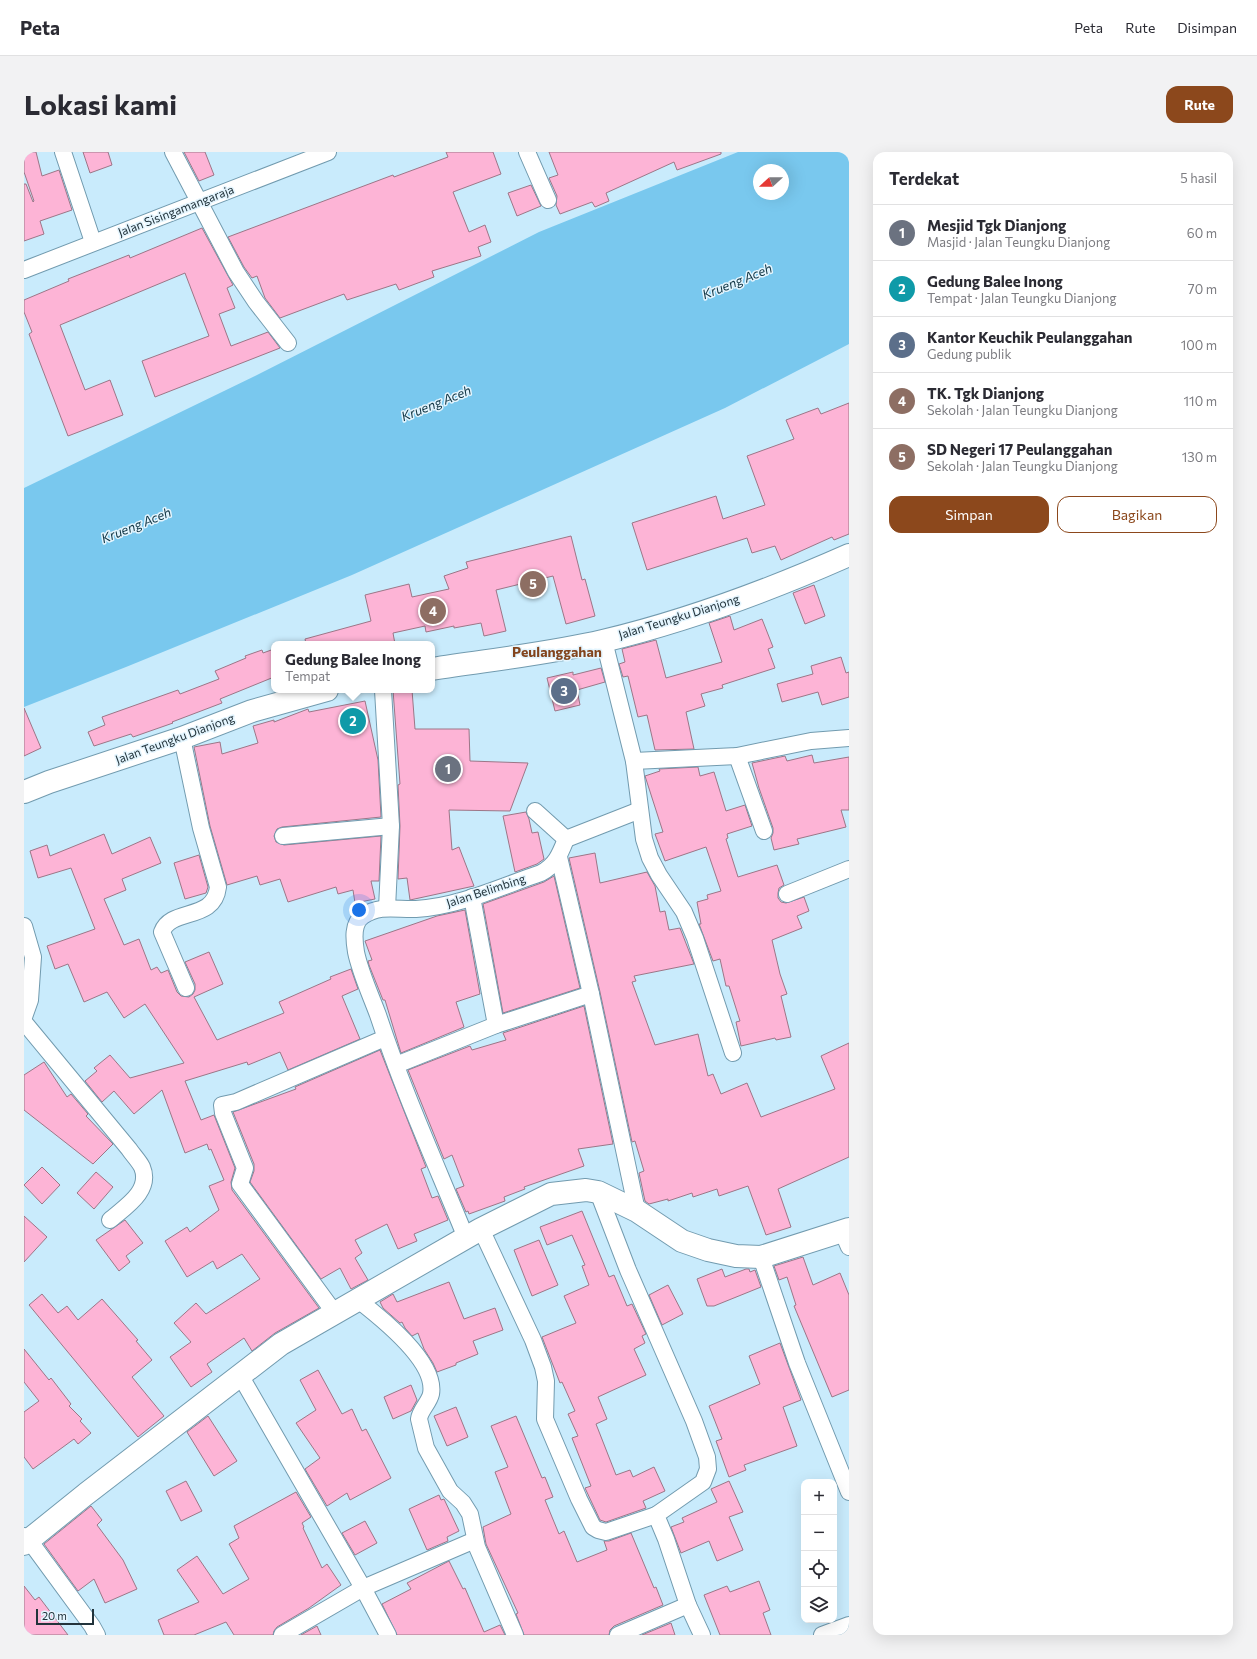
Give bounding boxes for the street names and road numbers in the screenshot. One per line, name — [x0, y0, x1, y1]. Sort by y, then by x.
street label: Jalan Sisingamangaraja — [116, 181, 236, 240]
street label: Jalan Teungku Dianjong — [617, 591, 742, 642]
street label: Jalan Teungku Dianjong — [113, 710, 237, 767]
street label: Jalan Belimbing — [444, 870, 528, 910]

